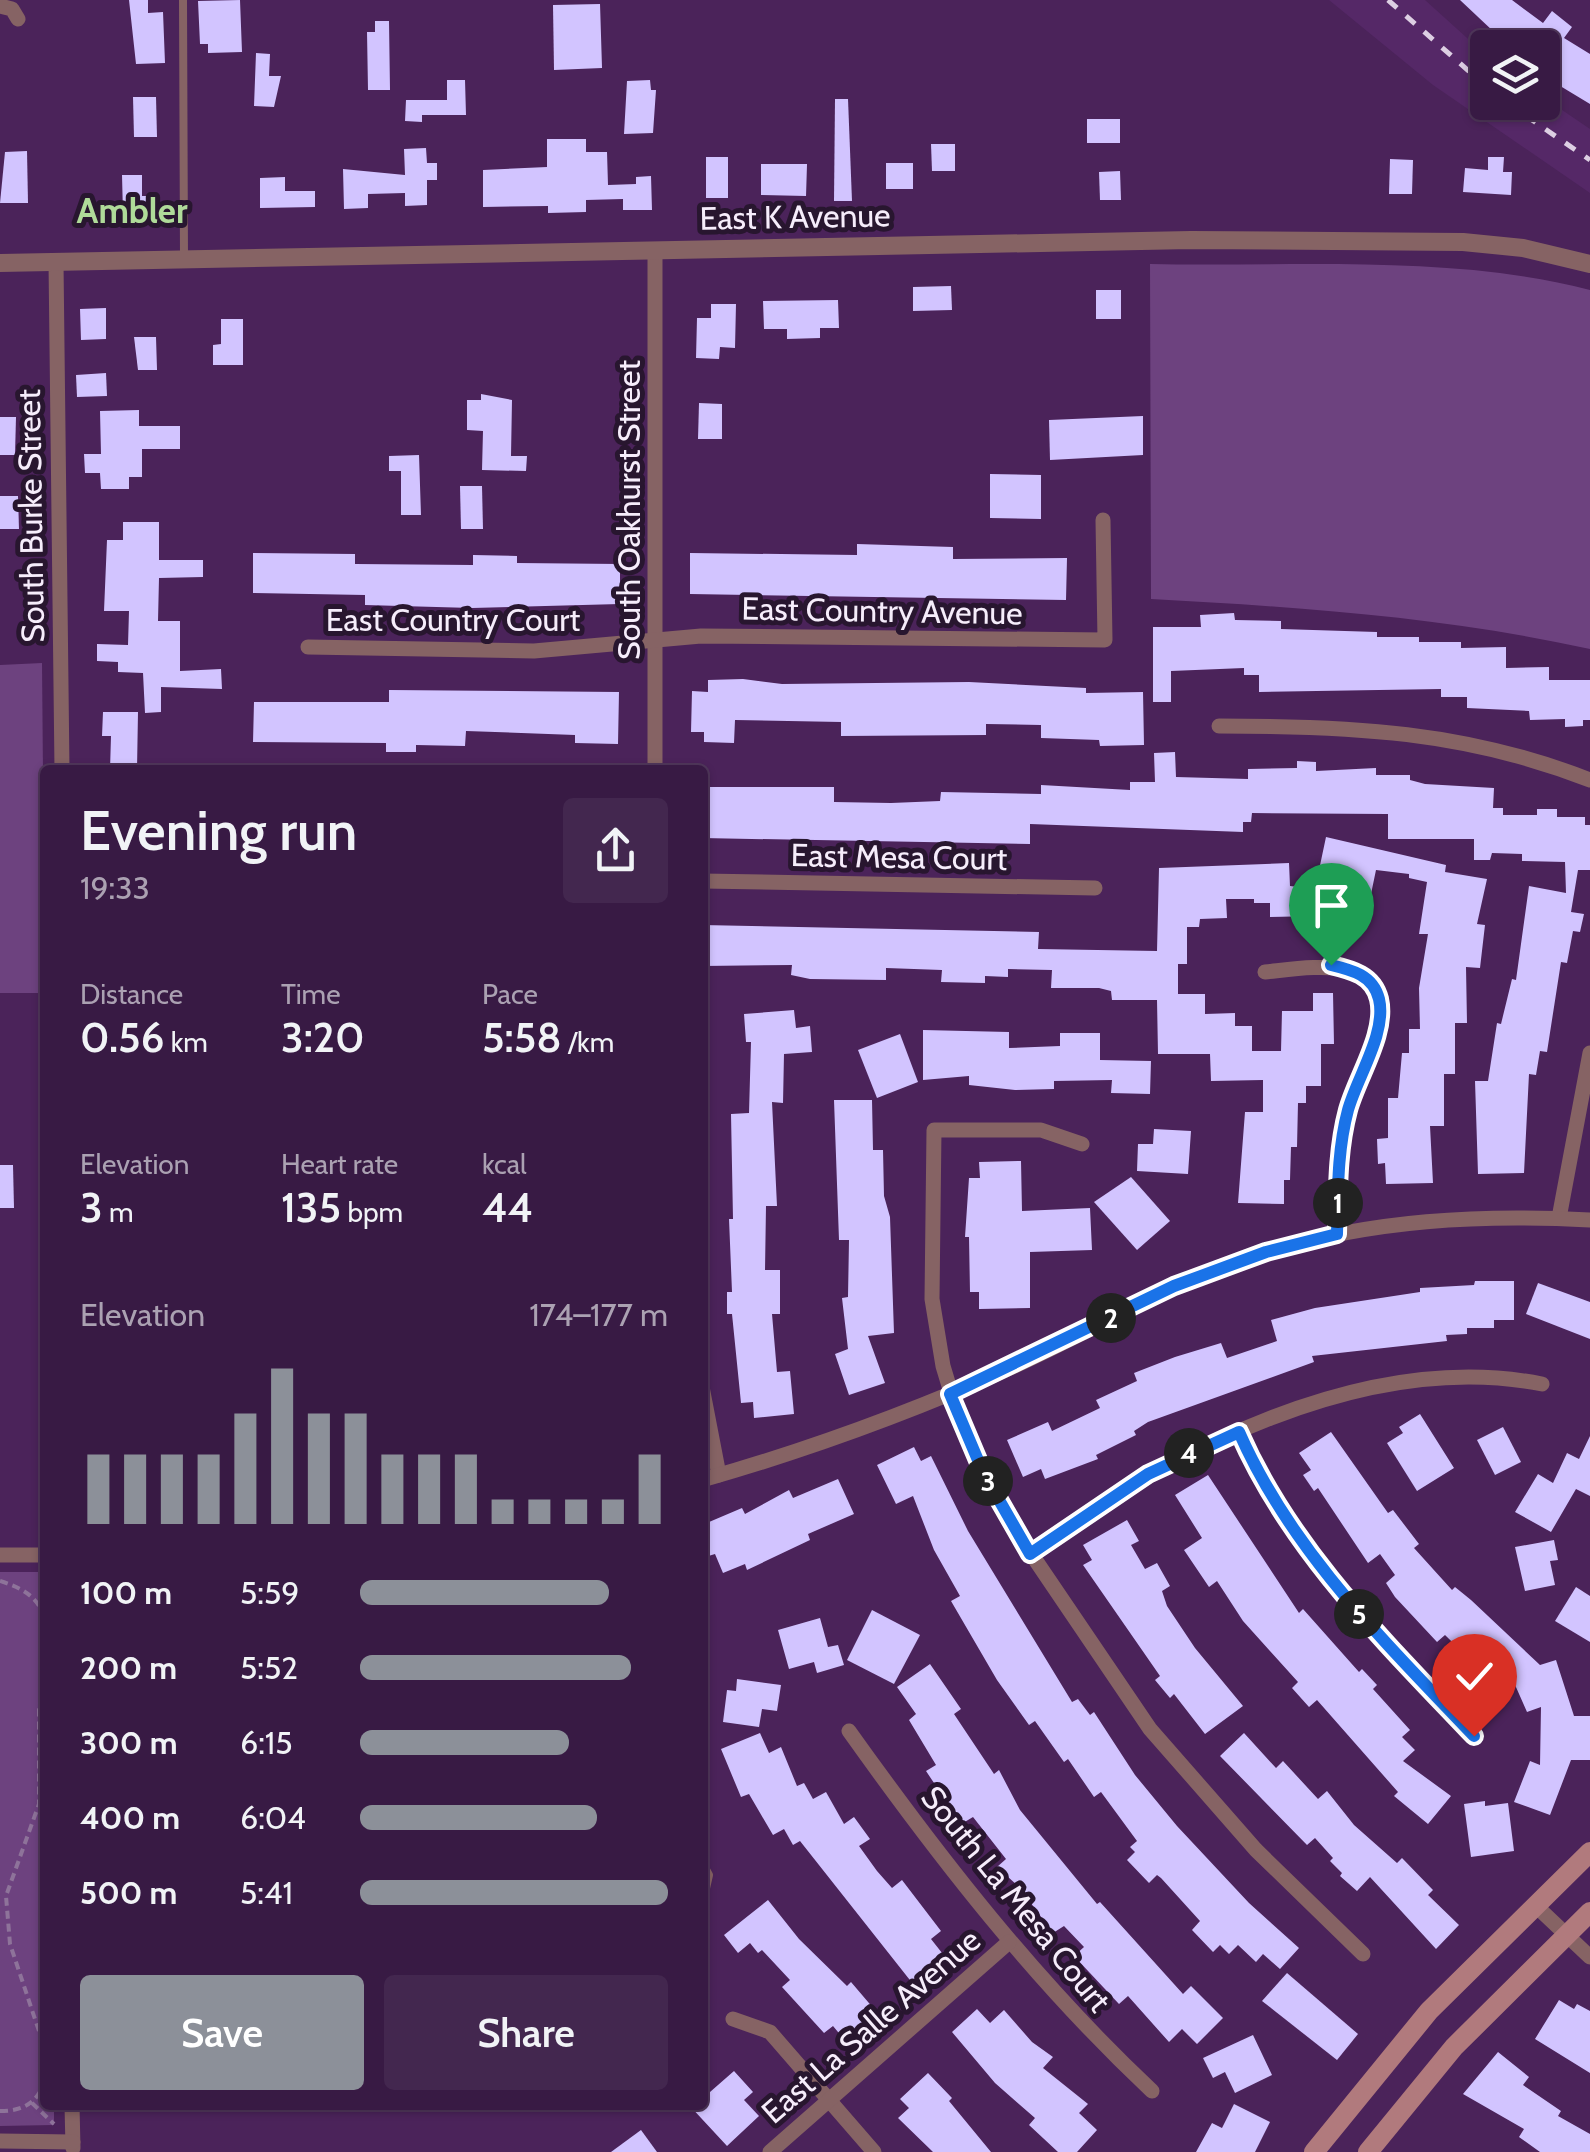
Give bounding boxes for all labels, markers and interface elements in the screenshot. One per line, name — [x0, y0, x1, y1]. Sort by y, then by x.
map controls — [1470, 30, 1560, 120]
button: layers — [1470, 30, 1560, 120]
district label: Ambler — [77, 189, 188, 232]
street label: East K Avenue — [699, 195, 891, 238]
street label: South Oakhurst Street — [609, 360, 648, 660]
street label: South Burke Street — [9, 389, 52, 643]
street label: East Country Avenue — [741, 589, 1023, 632]
street label: East Country Court — [326, 600, 580, 639]
text: Evening run — [80, 797, 357, 864]
button: share — [563, 798, 668, 903]
street label: East Mesa Court — [790, 835, 1008, 878]
pin — [1289, 863, 1374, 966]
text: 19:33 — [80, 868, 150, 907]
icon: arrive — [1304, 878, 1359, 933]
text: Distance — [80, 977, 183, 1011]
text: Time — [281, 977, 341, 1011]
text: Pace — [482, 977, 538, 1011]
text: 0.56 — [80, 1011, 164, 1063]
text: 3:20 — [281, 1011, 364, 1063]
text: 5:58 — [482, 1011, 562, 1063]
text: km — [164, 1025, 208, 1059]
text: /km — [562, 1025, 614, 1059]
text: Elevation — [80, 1147, 189, 1181]
text: Heart rate — [281, 1147, 398, 1181]
text: kcal — [482, 1147, 527, 1181]
pin: 1 — [1313, 1178, 1363, 1228]
text: 3 — [80, 1181, 103, 1233]
text: 135 — [281, 1181, 341, 1233]
text: 44 — [482, 1181, 533, 1233]
text: 1 — [1333, 1186, 1343, 1220]
text: m — [103, 1195, 134, 1229]
text: bpm — [341, 1195, 403, 1229]
pin: 2 — [1086, 1293, 1136, 1343]
text: Elevation — [80, 1295, 205, 1334]
text: 174–177 m — [529, 1295, 668, 1334]
text: 2 — [1104, 1301, 1118, 1335]
pin: 4 — [1164, 1428, 1214, 1478]
text: 4 — [1180, 1436, 1198, 1470]
pin: 3 — [963, 1456, 1013, 1506]
text: 3 — [980, 1464, 996, 1498]
text: 100 m — [80, 1573, 172, 1612]
text: 5:59 — [240, 1573, 299, 1612]
pin: 5 — [1334, 1589, 1384, 1639]
text: 5 — [1351, 1597, 1367, 1631]
pin — [1432, 1634, 1517, 1737]
text: 200 m — [80, 1648, 177, 1687]
text: 5:52 — [240, 1648, 298, 1687]
icon: check — [1447, 1649, 1502, 1704]
text: 300 m — [80, 1723, 177, 1762]
text: 6:15 — [240, 1723, 293, 1762]
street label: South La Mesa Court — [913, 1778, 1120, 2020]
text: 400 m — [80, 1798, 180, 1837]
text: 6:04 — [240, 1798, 306, 1837]
text: 500 m — [80, 1873, 177, 1912]
text: 5:41 — [240, 1873, 293, 1912]
street label: East La Salle Avenue — [753, 1920, 988, 2131]
button: Save — [80, 1975, 364, 2090]
button: Share — [384, 1975, 668, 2090]

